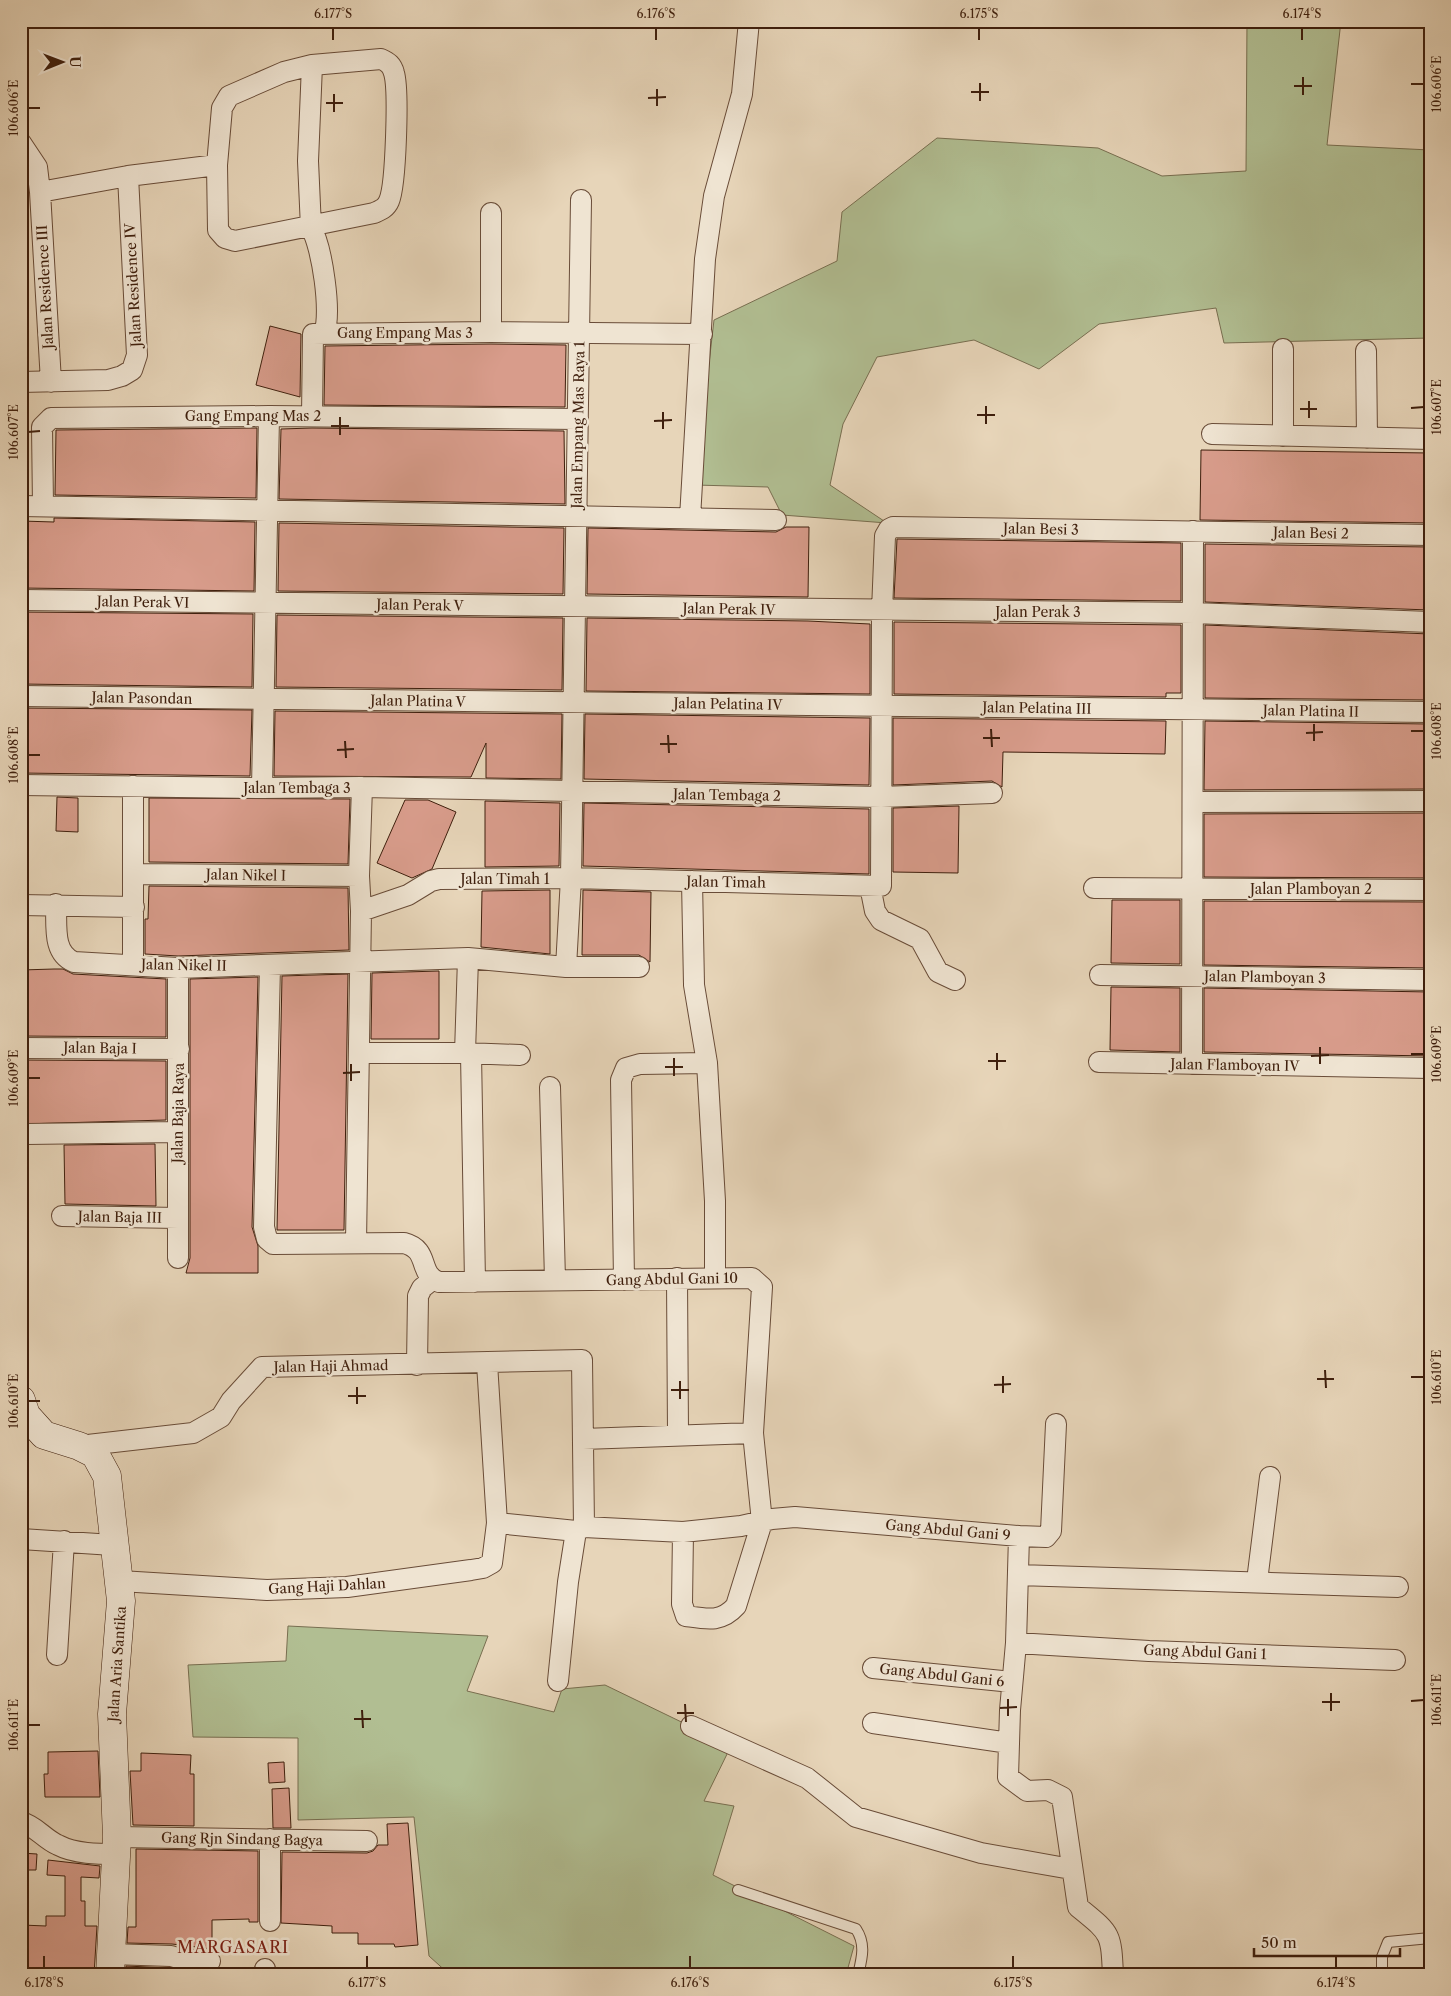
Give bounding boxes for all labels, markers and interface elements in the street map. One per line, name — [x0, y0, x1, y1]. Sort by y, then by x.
text: 6.177°S — [314, 6, 352, 21]
text: 6.176°S — [637, 6, 675, 21]
text: 6.175°S — [960, 6, 998, 21]
text: 6.174°S — [1283, 6, 1321, 21]
north arrow — [38, 38, 88, 88]
text: U — [66, 56, 84, 68]
text: 106.606°E — [1429, 56, 1444, 112]
text: 106.606°E — [6, 80, 21, 136]
street label: Jalan Residence IV — [121, 222, 145, 349]
street label: Jalan Residence III — [33, 224, 57, 352]
street label: Gang Empang Mas 3 — [337, 324, 473, 342]
street label: Jalan Empang Mas Raya 1 — [568, 341, 588, 511]
text: 106.607°E — [1429, 379, 1444, 435]
text: 106.607°E — [6, 404, 21, 460]
street label: Gang Empang Mas 2 — [185, 407, 321, 425]
street label: Jalan Besi 3 — [1001, 519, 1079, 539]
street label: Jalan Besi 2 — [1271, 523, 1349, 543]
street label: Jalan Perak VI — [95, 592, 189, 612]
street label: Jalan Perak V — [374, 595, 465, 615]
street label: Jalan Perak IV — [680, 599, 777, 619]
street label: Jalan Perak 3 — [993, 603, 1081, 621]
street label: Jalan Pasondan — [89, 688, 193, 708]
street label: Jalan Platina V — [368, 691, 467, 711]
street label: Jalan Pelatina IV — [671, 694, 783, 714]
street label: Jalan Pelatina III — [980, 698, 1092, 718]
street label: Jalan Platina II — [1261, 701, 1359, 721]
text: 106.608°E — [1429, 703, 1444, 759]
text: 106.608°E — [6, 727, 21, 783]
street label: Jalan Tembaga 3 — [241, 779, 351, 797]
street label: Jalan Tembaga 2 — [671, 785, 781, 805]
street label: Jalan Nikel I — [204, 865, 286, 885]
street label: Jalan Timah 1 — [458, 870, 550, 888]
street label: Jalan Timah — [684, 872, 766, 892]
street label: Jalan Plamboyan 2 — [1248, 880, 1372, 898]
street label: Jalan Nikel II — [139, 955, 227, 975]
street label: Jalan Plamboyan 3 — [1202, 967, 1326, 987]
text: 106.609°E — [1429, 1026, 1444, 1082]
street label: Jalan Baja I — [61, 1038, 137, 1058]
text: 106.609°E — [6, 1050, 21, 1106]
street label: Jalan Flamboyan IV — [1168, 1055, 1301, 1075]
street label: Jalan Baja Raya — [168, 1062, 188, 1165]
street label: Jalan Baja III — [76, 1207, 162, 1227]
street label: Gang Abdul Gani 10 — [606, 1269, 738, 1289]
text: 106.610°E — [1429, 1350, 1444, 1404]
street label: Jalan Haji Ahmad — [271, 1356, 389, 1376]
text: 106.610°E — [6, 1374, 21, 1428]
street label: Gang Abdul Gani 9 — [885, 1516, 1011, 1544]
street label: Gang Haji Dahlan — [268, 1574, 386, 1598]
street label: Jalan Aria Santika — [104, 1605, 130, 1724]
street label: Gang Abdul Gani 1 — [1143, 1641, 1267, 1663]
street label: Gang Abdul Gani 6 — [879, 1659, 1005, 1691]
text: 106.611°E — [1429, 1674, 1444, 1726]
text: 106.611°E — [6, 1699, 21, 1751]
street label: Gang Rjn Sindang Bagya — [161, 1829, 324, 1849]
scale bar — [1254, 1926, 1400, 1958]
text: 50 m — [1261, 1933, 1297, 1952]
district label: MARGASARI — [177, 1937, 289, 1957]
text: 6.178°S — [24, 1975, 64, 1990]
text: 6.177°S — [348, 1975, 386, 1990]
text: 6.176°S — [671, 1975, 709, 1990]
text: 6.175°S — [994, 1975, 1032, 1990]
text: 6.174°S — [1317, 1975, 1355, 1990]

